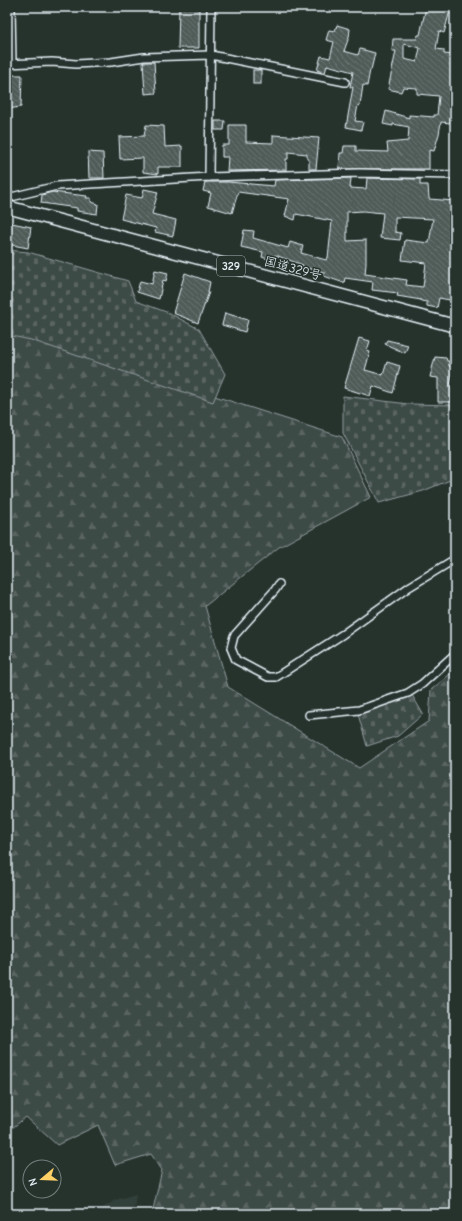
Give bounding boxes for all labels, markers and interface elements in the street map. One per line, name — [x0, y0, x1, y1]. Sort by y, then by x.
street label: 国道329号 — [262, 253, 324, 283]
road number: 329 — [217, 256, 245, 276]
north arrow — [22, 1159, 62, 1199]
text: N — [26, 1177, 40, 1188]

